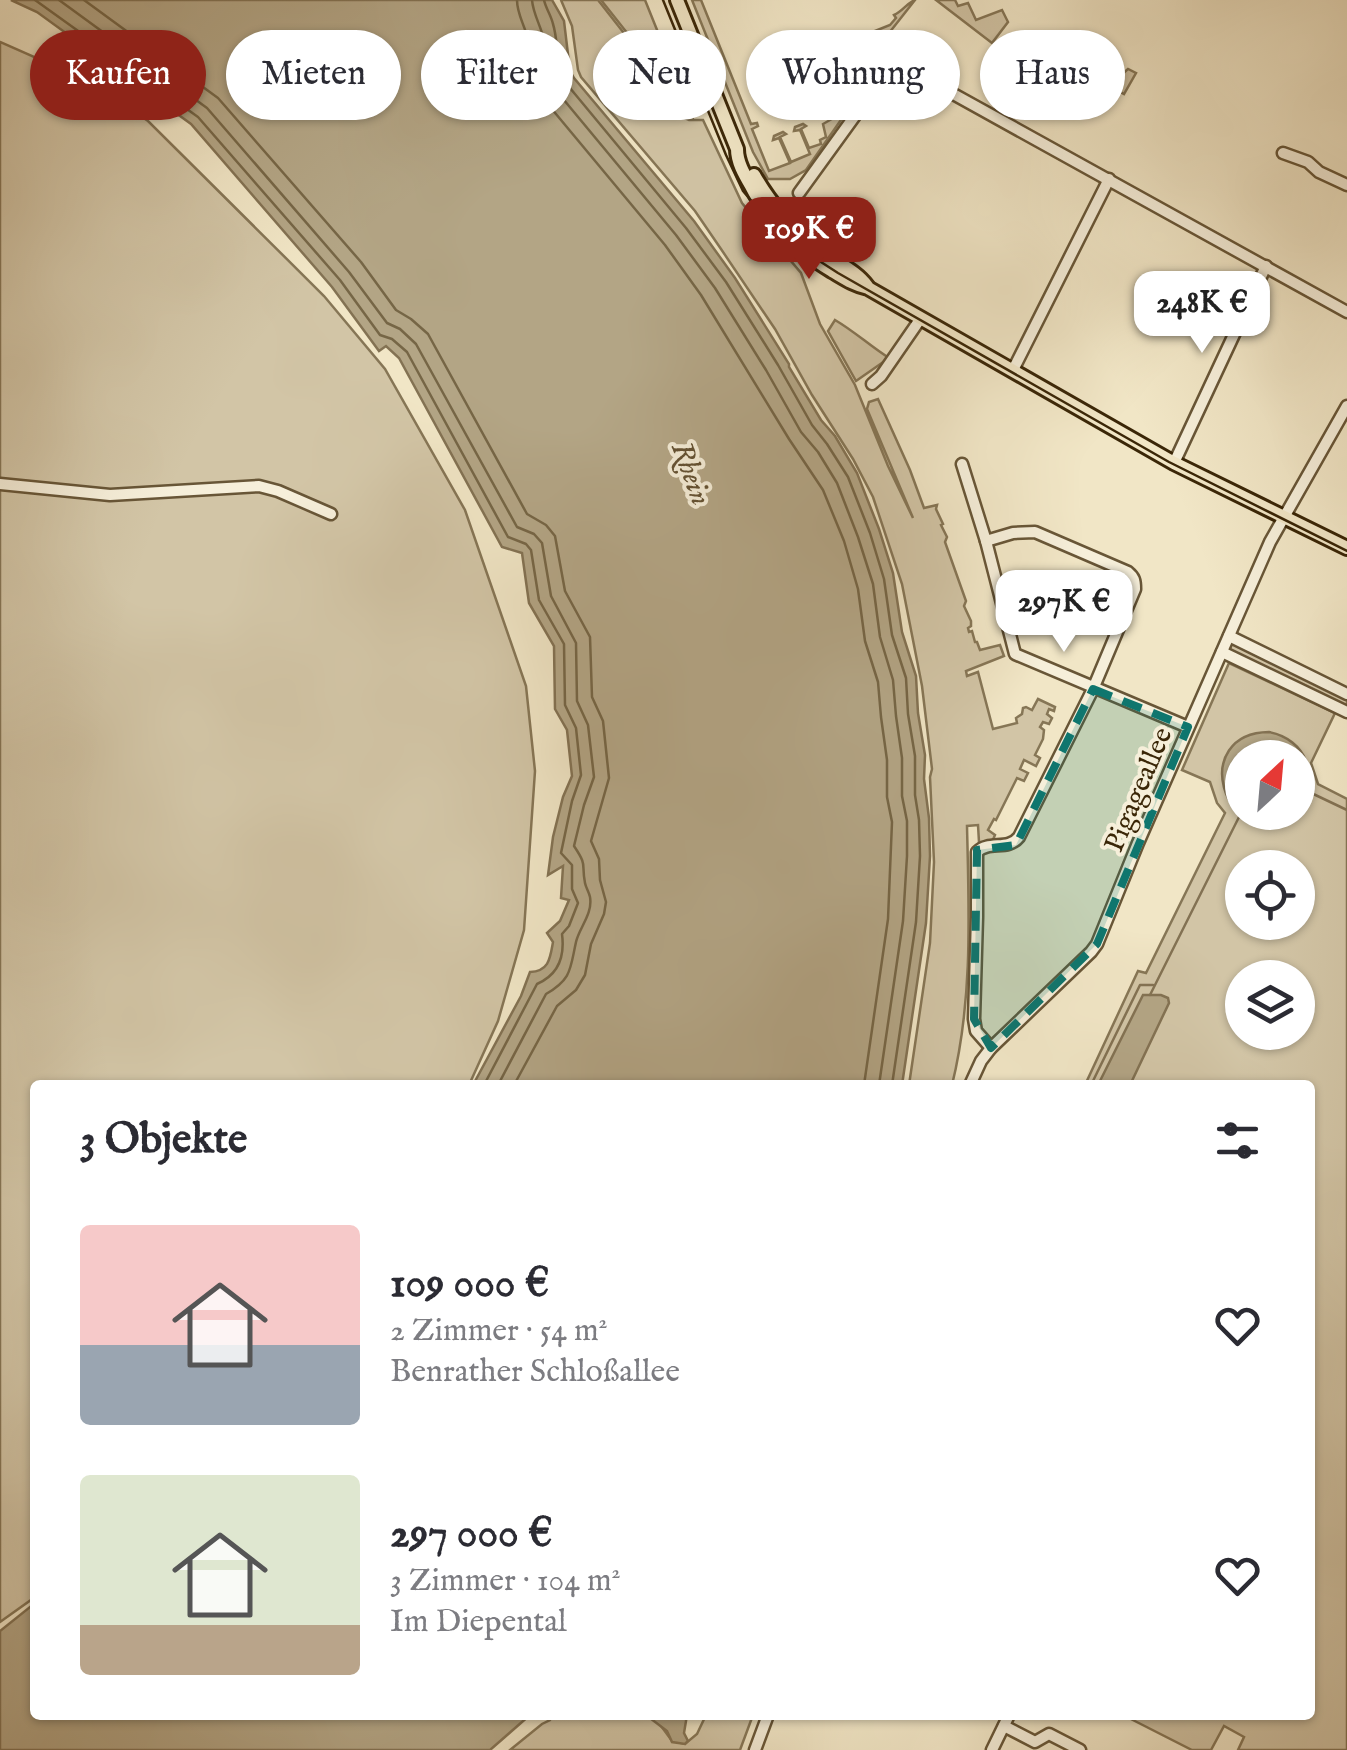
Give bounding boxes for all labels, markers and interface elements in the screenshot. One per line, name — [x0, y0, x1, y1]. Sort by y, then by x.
chip: Kaufen — [30, 30, 206, 120]
chip: Mieten — [226, 30, 401, 120]
chip: Filter — [421, 30, 573, 120]
chip: Neu — [593, 30, 726, 120]
chip: Wohnung — [746, 30, 960, 120]
chip: Haus — [980, 30, 1125, 120]
pin: 109K € — [728, 197, 890, 282]
text: 109K € — [764, 209, 854, 250]
pin: 248K € — [1121, 271, 1283, 356]
text: 248K € — [1156, 283, 1248, 324]
water label: Rhein — [661, 437, 719, 511]
pin: 297K € — [983, 570, 1145, 655]
text: 297K € — [1018, 582, 1110, 623]
street label: Pigageallee — [1097, 722, 1181, 858]
north arrow — [1225, 740, 1315, 830]
map controls — [1225, 740, 1315, 1050]
button: locate — [1225, 850, 1315, 940]
button: layers — [1225, 960, 1315, 1050]
icon: filters — [1210, 1113, 1265, 1168]
text: 3 Objekte — [80, 1114, 247, 1167]
text: 109 000 € — [390, 1258, 549, 1311]
icon: home — [160, 1265, 280, 1385]
icon: heart — [1210, 1298, 1265, 1353]
text: 2 Zimmer · 54 m² — [390, 1311, 608, 1352]
text: Benrather Schloßallee — [390, 1352, 680, 1393]
text: 297 000 € — [390, 1508, 553, 1561]
icon: home — [160, 1515, 280, 1635]
icon: heart — [1210, 1548, 1265, 1603]
text: 3 Zimmer · 104 m² — [390, 1561, 621, 1602]
text: Im Diepental — [390, 1602, 567, 1643]

